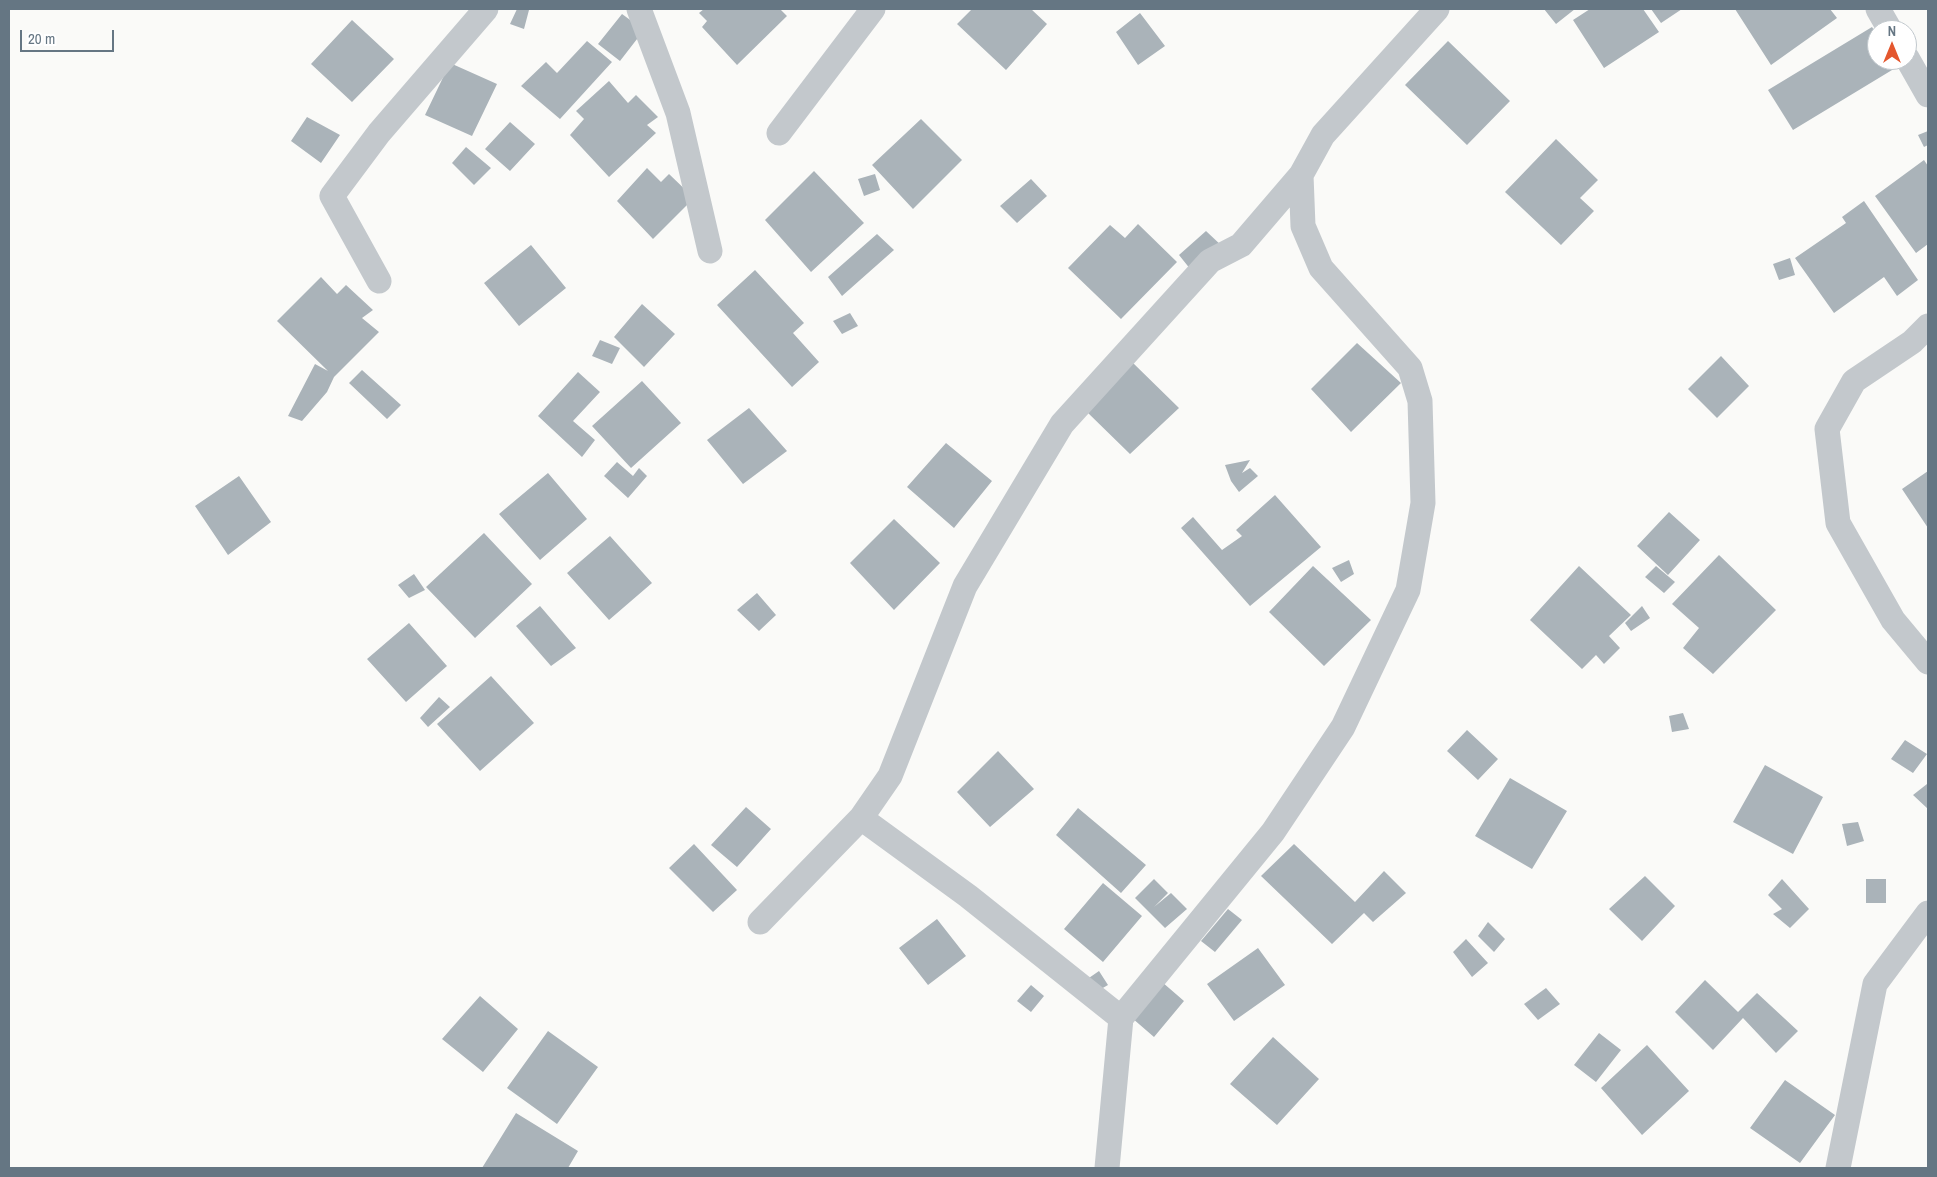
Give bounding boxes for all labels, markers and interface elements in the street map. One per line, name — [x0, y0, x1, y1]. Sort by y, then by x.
scale bar — [22, 20, 116, 52]
north arrow — [1867, 20, 1917, 70]
text: N — [1888, 22, 1896, 40]
text: 20 m — [28, 28, 55, 49]

